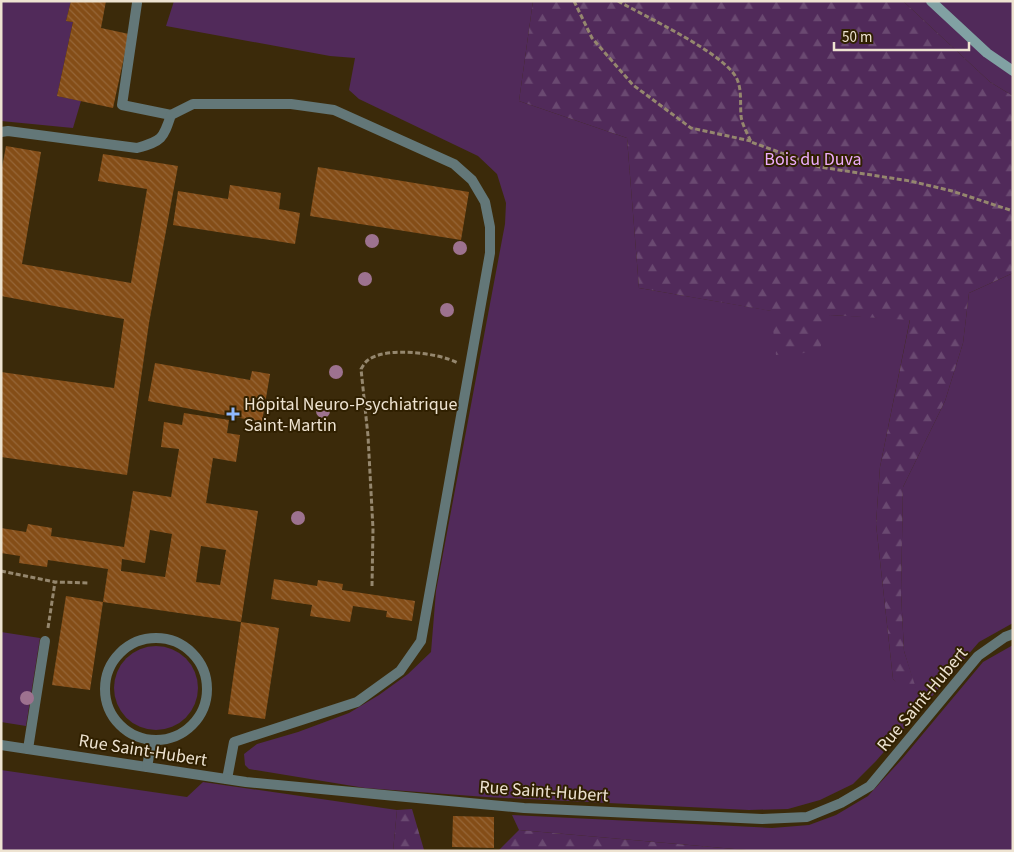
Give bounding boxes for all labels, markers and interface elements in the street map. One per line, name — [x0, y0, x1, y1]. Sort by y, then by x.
scale bar — [834, 20, 969, 52]
text: 50 m — [842, 27, 872, 48]
park label: Bois du Duva — [764, 147, 862, 172]
place label: Hôpital Neuro-Psychiatrique Saint-Martin — [244, 392, 457, 438]
marker: Hôpital Neuro-Psychiatrique Saint-Martin — [226, 407, 240, 421]
street label: Rue Saint-Hubert — [871, 642, 974, 757]
street label: Rue Saint-Hubert — [77, 728, 209, 773]
street label: Rue Saint-Hubert — [479, 775, 609, 808]

